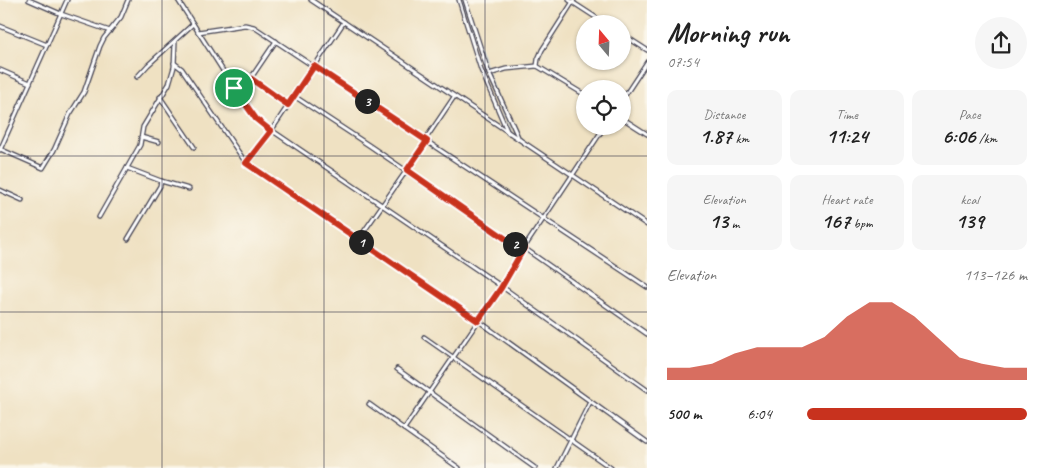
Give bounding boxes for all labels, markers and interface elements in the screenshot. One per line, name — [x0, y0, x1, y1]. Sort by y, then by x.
north arrow — [576, 15, 631, 70]
map controls — [576, 15, 631, 135]
text: Morning run — [667, 15, 789, 50]
button: share — [975, 17, 1027, 69]
text: 07:54 — [667, 52, 699, 72]
pin — [213, 67, 255, 109]
icon: arrive — [220, 74, 248, 102]
button: locate — [576, 80, 631, 135]
pin: 3 — [354, 88, 380, 114]
text: 3 — [364, 93, 371, 110]
text: Distance — [703, 106, 745, 123]
text: Time — [836, 106, 858, 123]
text: Pace — [959, 106, 980, 123]
text: 1.87 — [700, 123, 732, 149]
text: 11:24 — [826, 123, 868, 149]
text: 6:06 — [942, 123, 976, 149]
text: km — [732, 130, 749, 147]
text: /km — [976, 130, 997, 147]
text: Elevation — [703, 191, 746, 208]
text: Heart rate — [821, 191, 873, 208]
text: kcal — [960, 191, 979, 208]
text: 13 — [709, 208, 728, 234]
text: 167 — [821, 208, 850, 234]
text: 139 — [956, 208, 984, 234]
text: m — [728, 215, 739, 232]
text: bpm — [850, 215, 873, 232]
pin: 1 — [348, 230, 374, 254]
pin: 2 — [502, 232, 528, 256]
text: 1 — [358, 234, 365, 251]
text: 2 — [512, 236, 519, 253]
text: Elevation — [667, 265, 716, 285]
text: 113–126 m — [964, 265, 1027, 285]
text: 500 m — [667, 404, 701, 424]
text: 6:04 — [747, 404, 772, 424]

